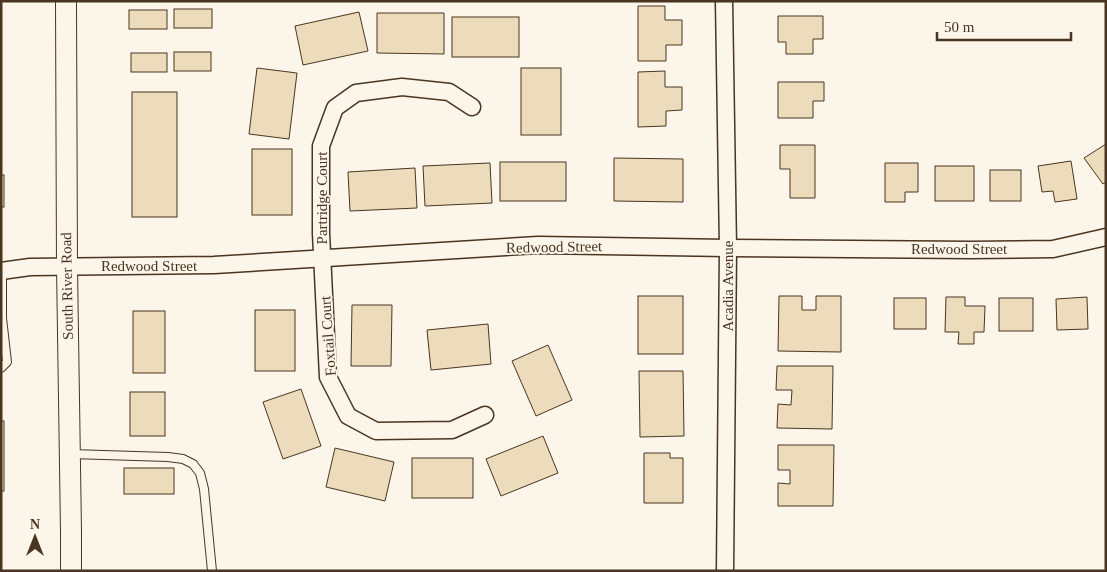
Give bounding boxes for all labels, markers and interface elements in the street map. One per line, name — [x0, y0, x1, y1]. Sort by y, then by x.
scale bar — [937, 10, 1071, 42]
text: 50 m — [944, 19, 975, 35]
street label: Partridge Court — [314, 151, 330, 244]
street label: South River Road — [58, 232, 76, 340]
street label: Redwood Street — [506, 238, 603, 256]
street label: Acadia Avenue — [720, 240, 736, 331]
street label: Redwood Street — [911, 241, 1008, 257]
street label: Redwood Street — [101, 258, 198, 274]
street label: Foxtail Court — [317, 295, 339, 377]
north arrow — [10, 512, 60, 562]
text: N — [30, 517, 40, 532]

